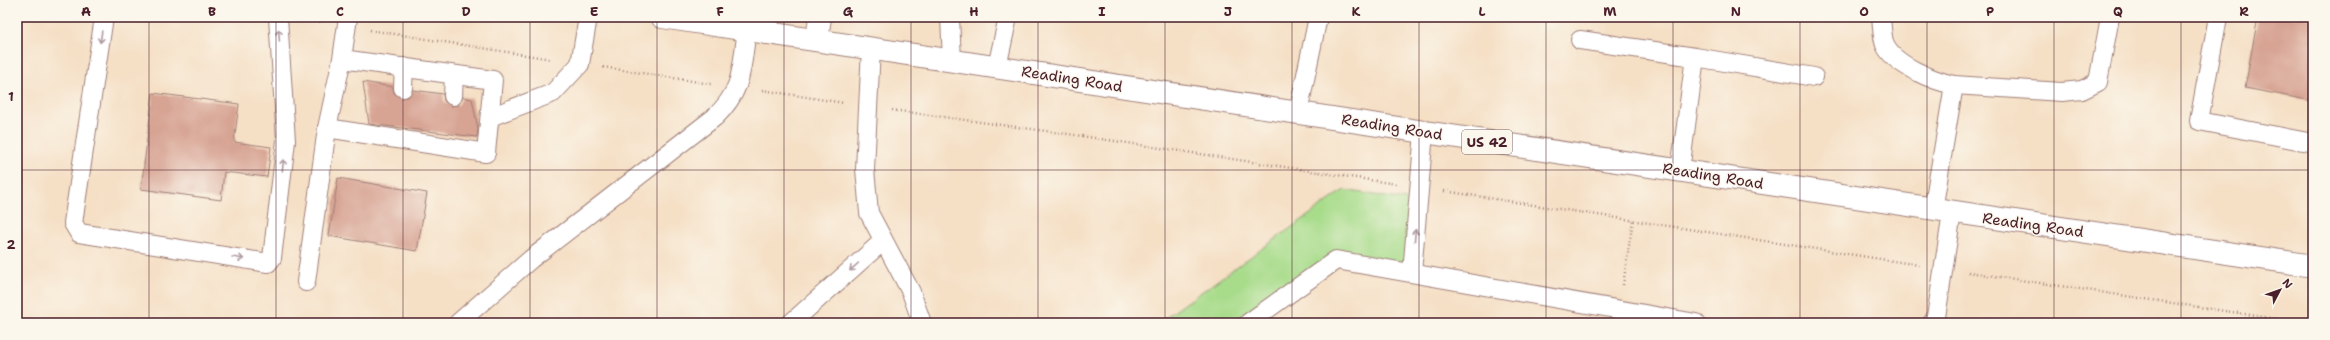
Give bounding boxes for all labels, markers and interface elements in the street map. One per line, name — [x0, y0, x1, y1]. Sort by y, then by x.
text: A — [81, 3, 91, 20]
text: B — [208, 3, 216, 20]
text: C — [336, 3, 344, 20]
text: D — [461, 3, 471, 20]
text: E — [590, 3, 599, 20]
text: F — [716, 3, 724, 20]
text: G — [843, 3, 854, 20]
text: H — [969, 3, 979, 20]
text: I — [1098, 3, 1106, 20]
text: J — [1224, 3, 1232, 20]
text: K — [1352, 3, 1361, 20]
text: L — [1478, 3, 1486, 20]
text: M — [1603, 3, 1617, 20]
text: N — [1731, 3, 1741, 20]
text: O — [1859, 3, 1869, 20]
text: P — [1986, 3, 1994, 20]
text: Q — [2113, 3, 2123, 20]
text: R — [2239, 3, 2249, 20]
one-way arrow — [276, 29, 283, 42]
one-way arrow — [97, 30, 105, 43]
street label: Reading Road — [1020, 61, 1124, 97]
text: 1 — [8, 88, 14, 105]
street label: Reading Road — [1340, 109, 1444, 145]
road number: US 42 — [1462, 130, 1512, 154]
street label: Reading Road — [1661, 158, 1765, 194]
one-way arrow — [279, 159, 287, 172]
street label: Reading Road — [1981, 208, 2085, 242]
one-way arrow — [1412, 228, 1419, 241]
text: 2 — [6, 236, 16, 253]
one-way arrow — [231, 254, 244, 262]
one-way arrow — [849, 263, 859, 272]
north arrow — [2260, 270, 2300, 310]
text: N — [2279, 276, 2296, 292]

